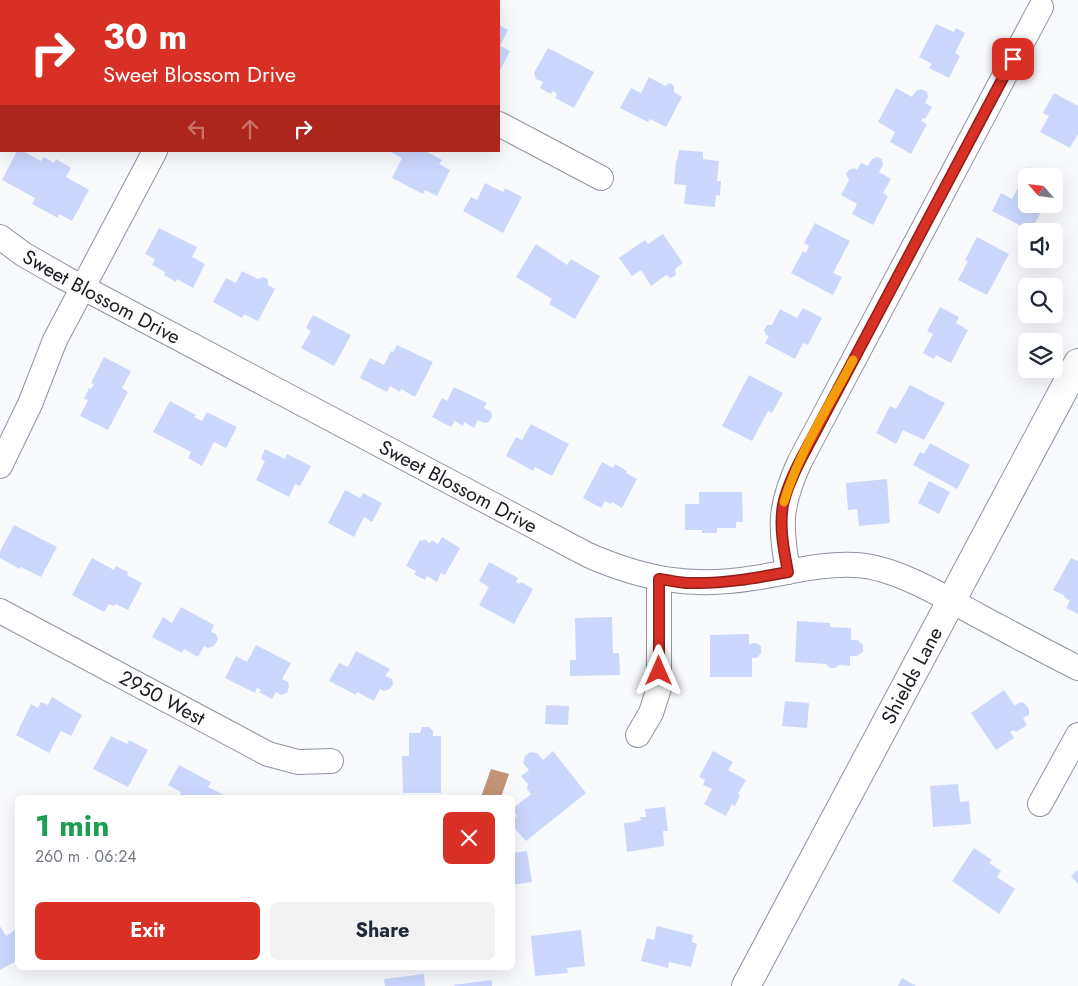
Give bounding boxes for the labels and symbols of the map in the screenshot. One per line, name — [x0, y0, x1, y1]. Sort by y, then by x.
pin — [992, 38, 1034, 80]
north arrow — [1018, 168, 1062, 212]
street label: Sweet Blossom Drive — [17, 242, 186, 351]
street label: Sweet Blossom Drive — [374, 432, 543, 540]
street label: Shields Lane — [874, 622, 949, 729]
position arrow — [632, 644, 684, 696]
street label: 2950 West — [114, 663, 211, 733]

